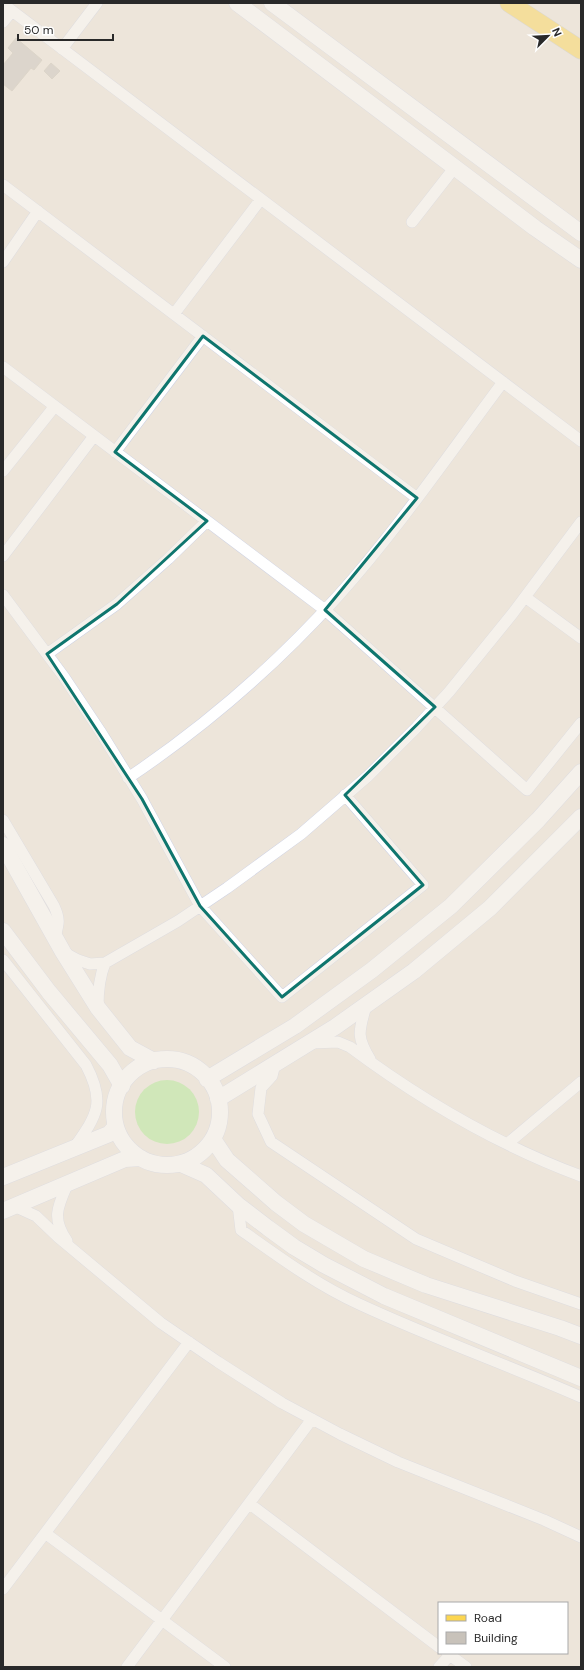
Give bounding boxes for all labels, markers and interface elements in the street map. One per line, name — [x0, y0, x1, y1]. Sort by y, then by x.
scale bar — [18, 16, 113, 42]
north arrow — [528, 16, 568, 56]
text: 50 m — [24, 22, 53, 38]
text: N — [549, 25, 565, 38]
legend — [438, 1602, 568, 1654]
text: Road — [474, 1610, 502, 1626]
text: Building — [474, 1630, 518, 1646]

